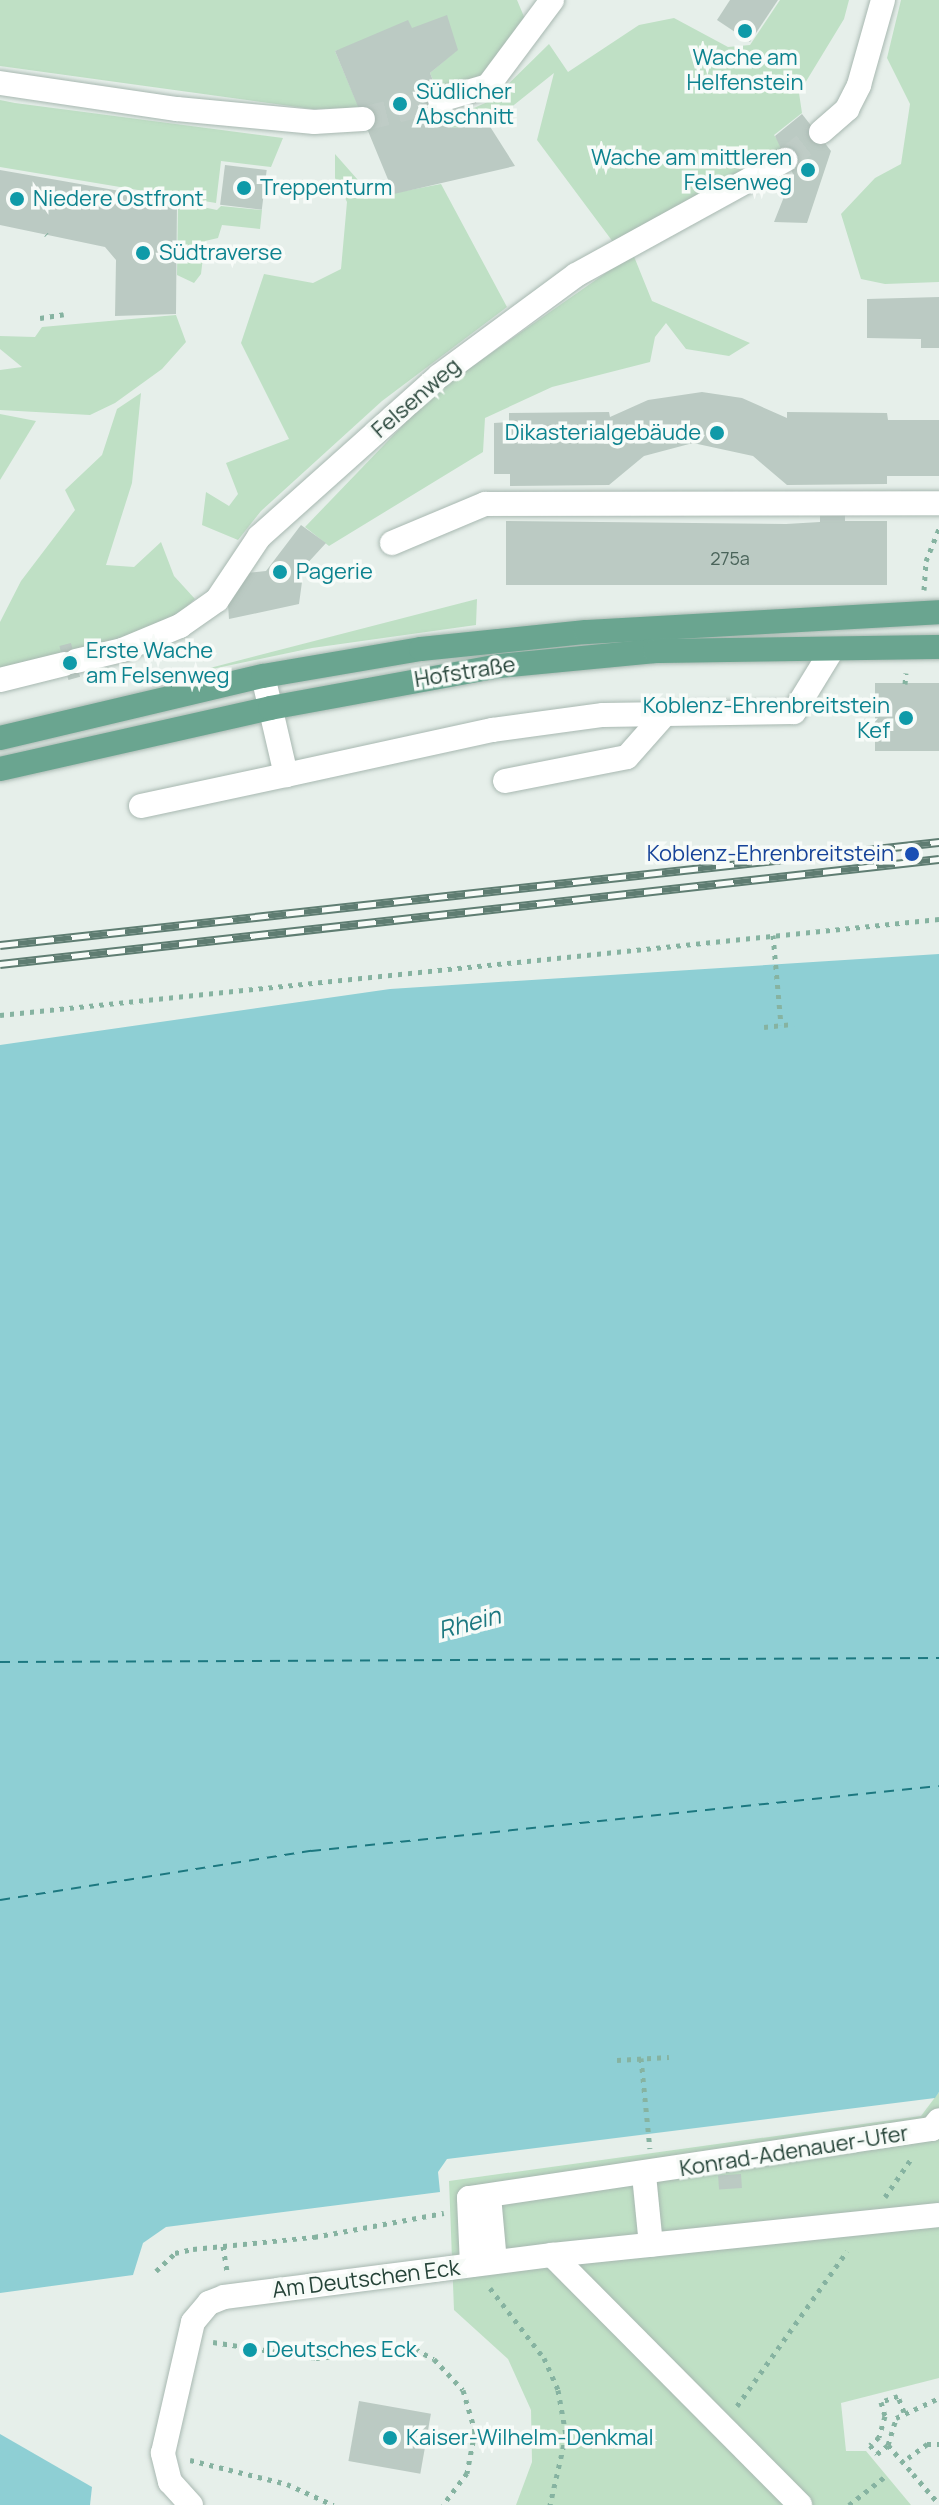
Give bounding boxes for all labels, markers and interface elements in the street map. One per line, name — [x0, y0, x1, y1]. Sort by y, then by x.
marker: Wache am Helfenstein — [736, 22, 754, 40]
place label: Wache am Helfenstein — [687, 44, 803, 96]
place label: Südlicher Abschnitt — [416, 78, 514, 130]
marker: Südlicher Abschnitt — [391, 95, 409, 113]
place label: Wache am mittleren Felsenweg — [591, 144, 792, 196]
marker: Wache am mittleren Felsenweg — [799, 161, 817, 179]
place label: Treppenturm — [260, 175, 392, 201]
marker: Treppenturm — [235, 179, 253, 197]
place label: Niedere Ostfront — [33, 186, 204, 212]
marker: Niedere Ostfront — [8, 190, 26, 208]
place label: Südtraverse — [159, 240, 282, 266]
marker: Südtraverse — [134, 244, 152, 262]
street label: Felsenweg — [367, 353, 465, 443]
place label: Dikasterialgebäude — [505, 420, 701, 446]
marker: Dikasterialgebäude — [708, 424, 726, 442]
house number: 275a — [710, 547, 750, 569]
place label: Pagerie — [296, 559, 373, 585]
marker: Pagerie — [271, 563, 289, 581]
place label: Erste Wache am Felsenweg — [86, 637, 229, 688]
street label: Hofstraße — [413, 651, 517, 693]
marker: Erste Wache am Felsenweg — [61, 654, 79, 672]
place label: Koblenz-Ehrenbreitstein Kef — [643, 692, 890, 744]
marker: Koblenz-Ehrenbreitstein Kef — [897, 709, 915, 727]
place label: Koblenz-Ehrenbreitstein — [647, 841, 894, 867]
marker: Koblenz-Ehrenbreitstein — [901, 843, 923, 865]
water label: Rhein — [435, 1600, 503, 1644]
street label: Konrad-Adenauer-Ufer — [678, 2120, 910, 2182]
street label: Am Deutschen Eck — [271, 2254, 461, 2304]
place label: Deutsches Eck — [266, 2337, 417, 2363]
marker: Deutsches Eck — [241, 2341, 259, 2359]
place label: Kaiser-Wilhelm-Denkmal — [406, 2425, 654, 2451]
marker: Kaiser-Wilhelm-Denkmal — [381, 2429, 399, 2447]

